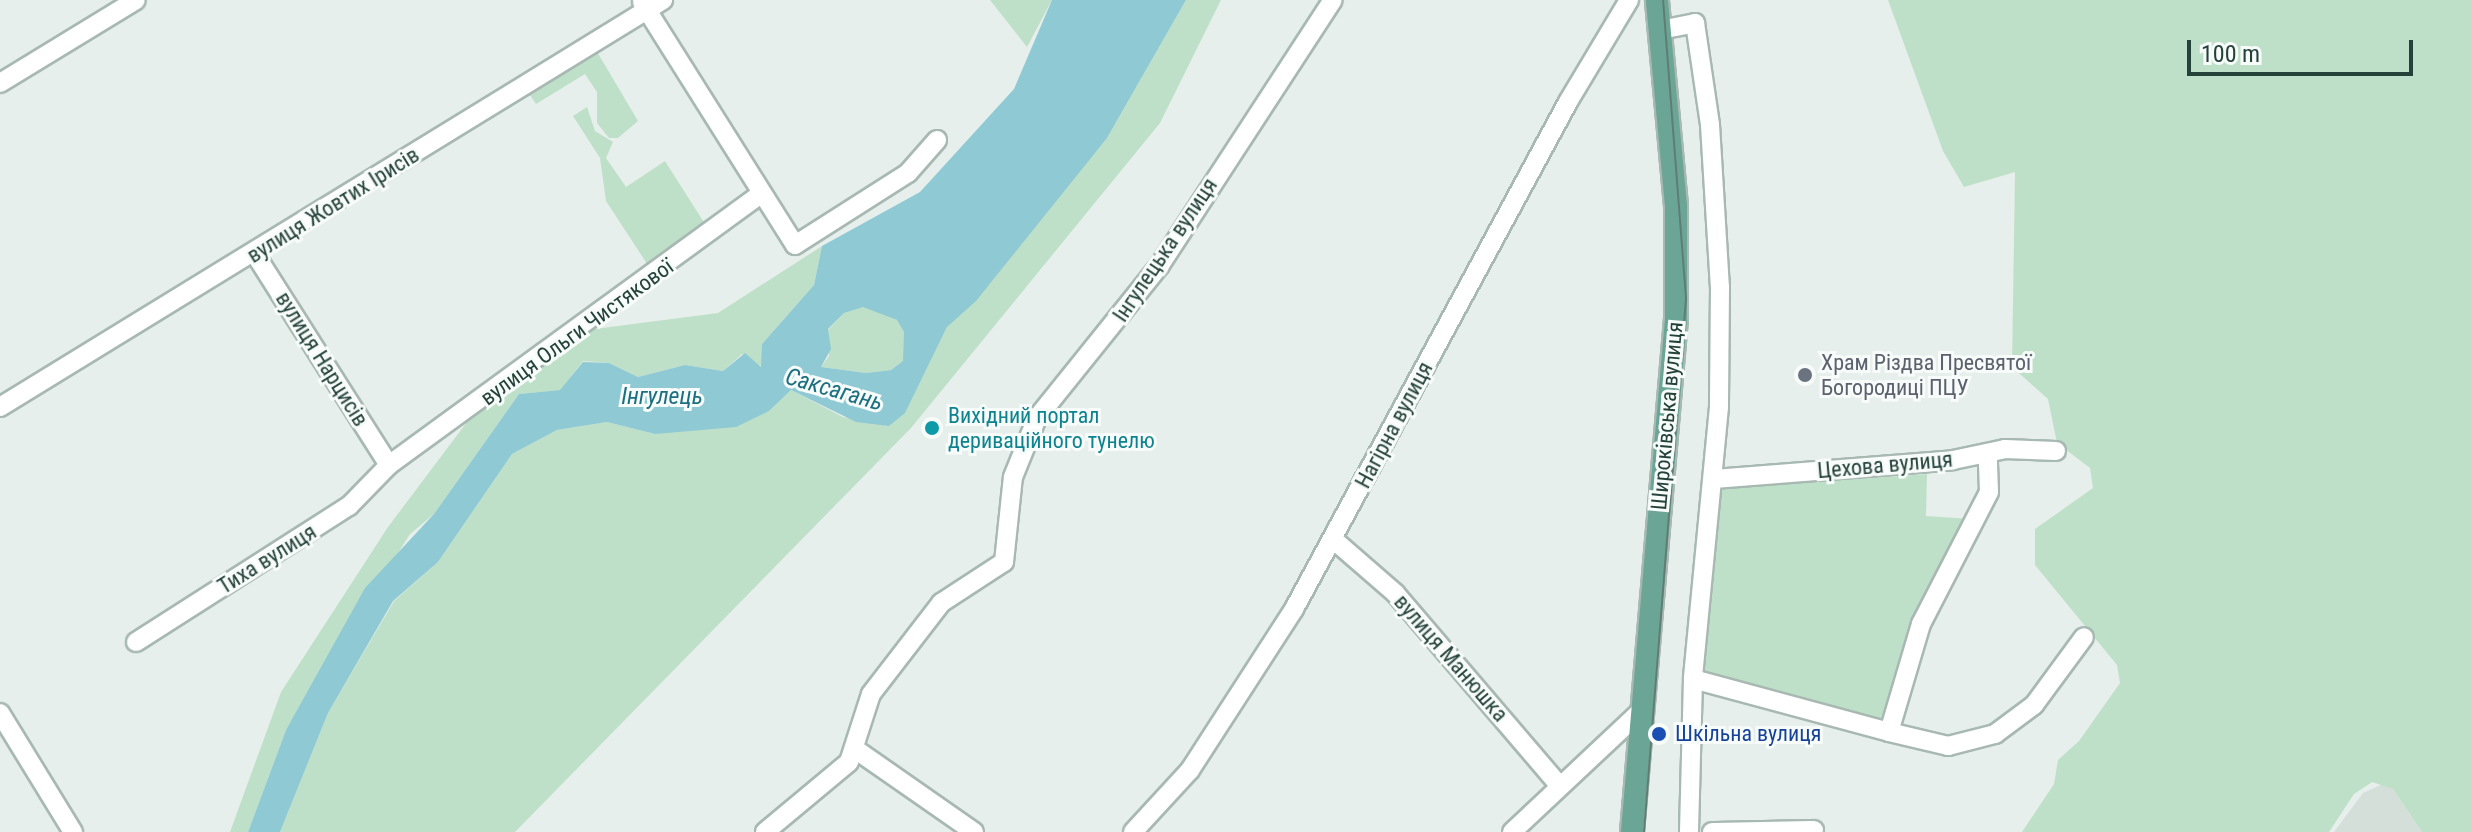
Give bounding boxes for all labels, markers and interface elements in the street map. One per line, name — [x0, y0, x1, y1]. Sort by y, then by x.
scale bar — [2191, 24, 2417, 74]
text: 100 m — [2201, 40, 2260, 68]
street label: вулиця Жовтих Ірисів — [242, 141, 424, 269]
street label: Інгулецька вулиця — [1107, 173, 1223, 327]
street label: вулиця Ольги Чистякової — [475, 253, 679, 411]
street label: вулиця Нарцисів — [270, 287, 374, 431]
street label: Широківська вулиця — [1646, 321, 1688, 511]
place label: Храм Різдва Пресвятої Богородиці ПЦУ — [1821, 349, 2031, 400]
street label: Нагірна вулиця — [1350, 357, 1438, 493]
water label: Саксагань — [782, 362, 886, 418]
marker: Храм Різдва Пресвятої Богородиці ПЦУ — [1796, 366, 1814, 384]
water label: Інгулець — [621, 383, 703, 411]
place label: Вихідний портал дериваційного тунелю — [948, 402, 1155, 454]
marker: Вихідний портал дериваційного тунелю — [923, 419, 941, 437]
street label: Цехова вулиця — [1816, 446, 1954, 484]
street label: Тиха вулиця — [213, 518, 321, 600]
street label: вулиця Манюшка — [1389, 589, 1513, 727]
place label: Шкільна вулиця — [1675, 721, 1821, 747]
marker: Шкільна вулиця — [1650, 725, 1668, 743]

